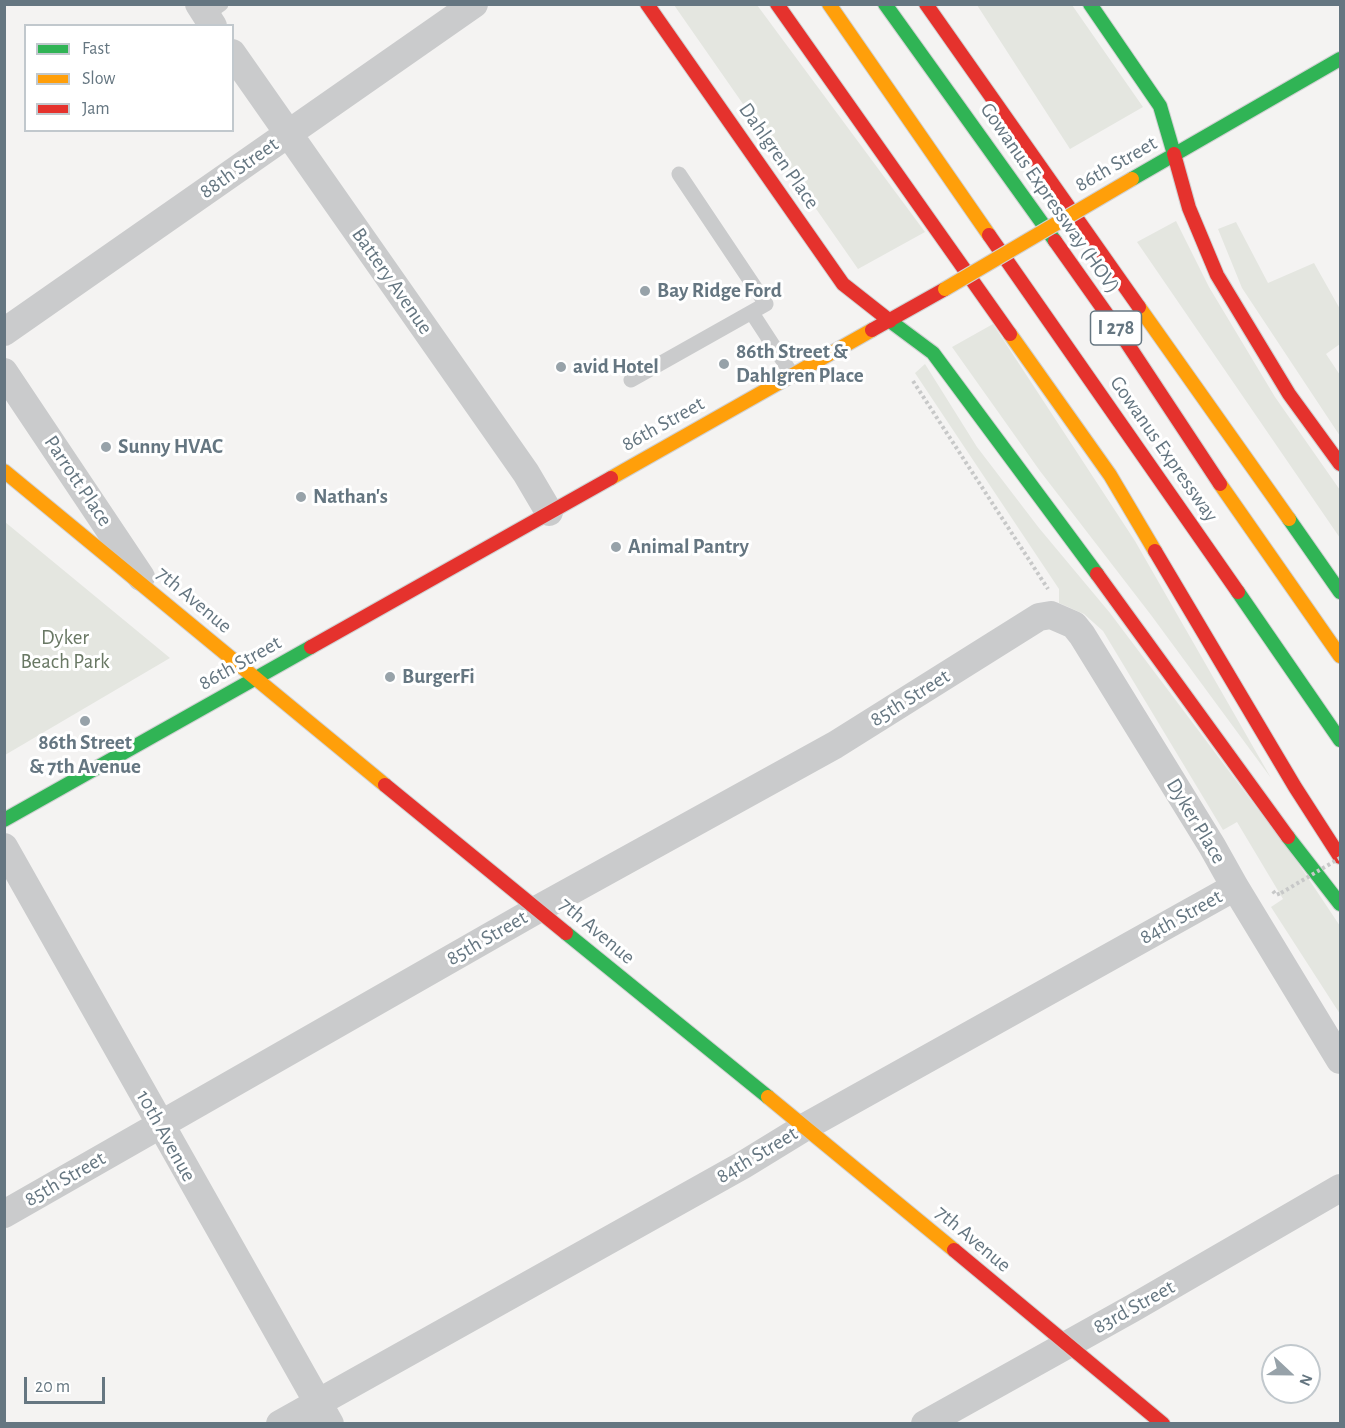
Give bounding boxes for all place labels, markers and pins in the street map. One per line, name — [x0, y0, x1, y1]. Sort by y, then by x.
place label: Bay Ridge Ford — [657, 278, 782, 304]
marker: Bay Ridge Ford — [638, 284, 652, 298]
place label: 86th Street & Dahlgren Place — [736, 339, 864, 389]
place label: avid Hotel — [573, 354, 659, 380]
marker: 86th Street & Dahlgren Place — [717, 357, 731, 371]
marker: avid Hotel — [554, 360, 568, 374]
place label: Sunny HVAC — [118, 434, 223, 460]
marker: Sunny HVAC — [99, 440, 113, 454]
place label: Nathan's — [313, 484, 388, 510]
marker: Nathan's — [294, 490, 308, 504]
place label: Animal Pantry — [628, 534, 749, 560]
marker: Animal Pantry — [609, 540, 623, 554]
place label: BurgerFi — [402, 664, 475, 690]
marker: BurgerFi — [383, 670, 397, 684]
marker: 86th Street & 7th Avenue — [78, 714, 92, 728]
place label: 86th Street & 7th Avenue — [29, 730, 141, 780]

